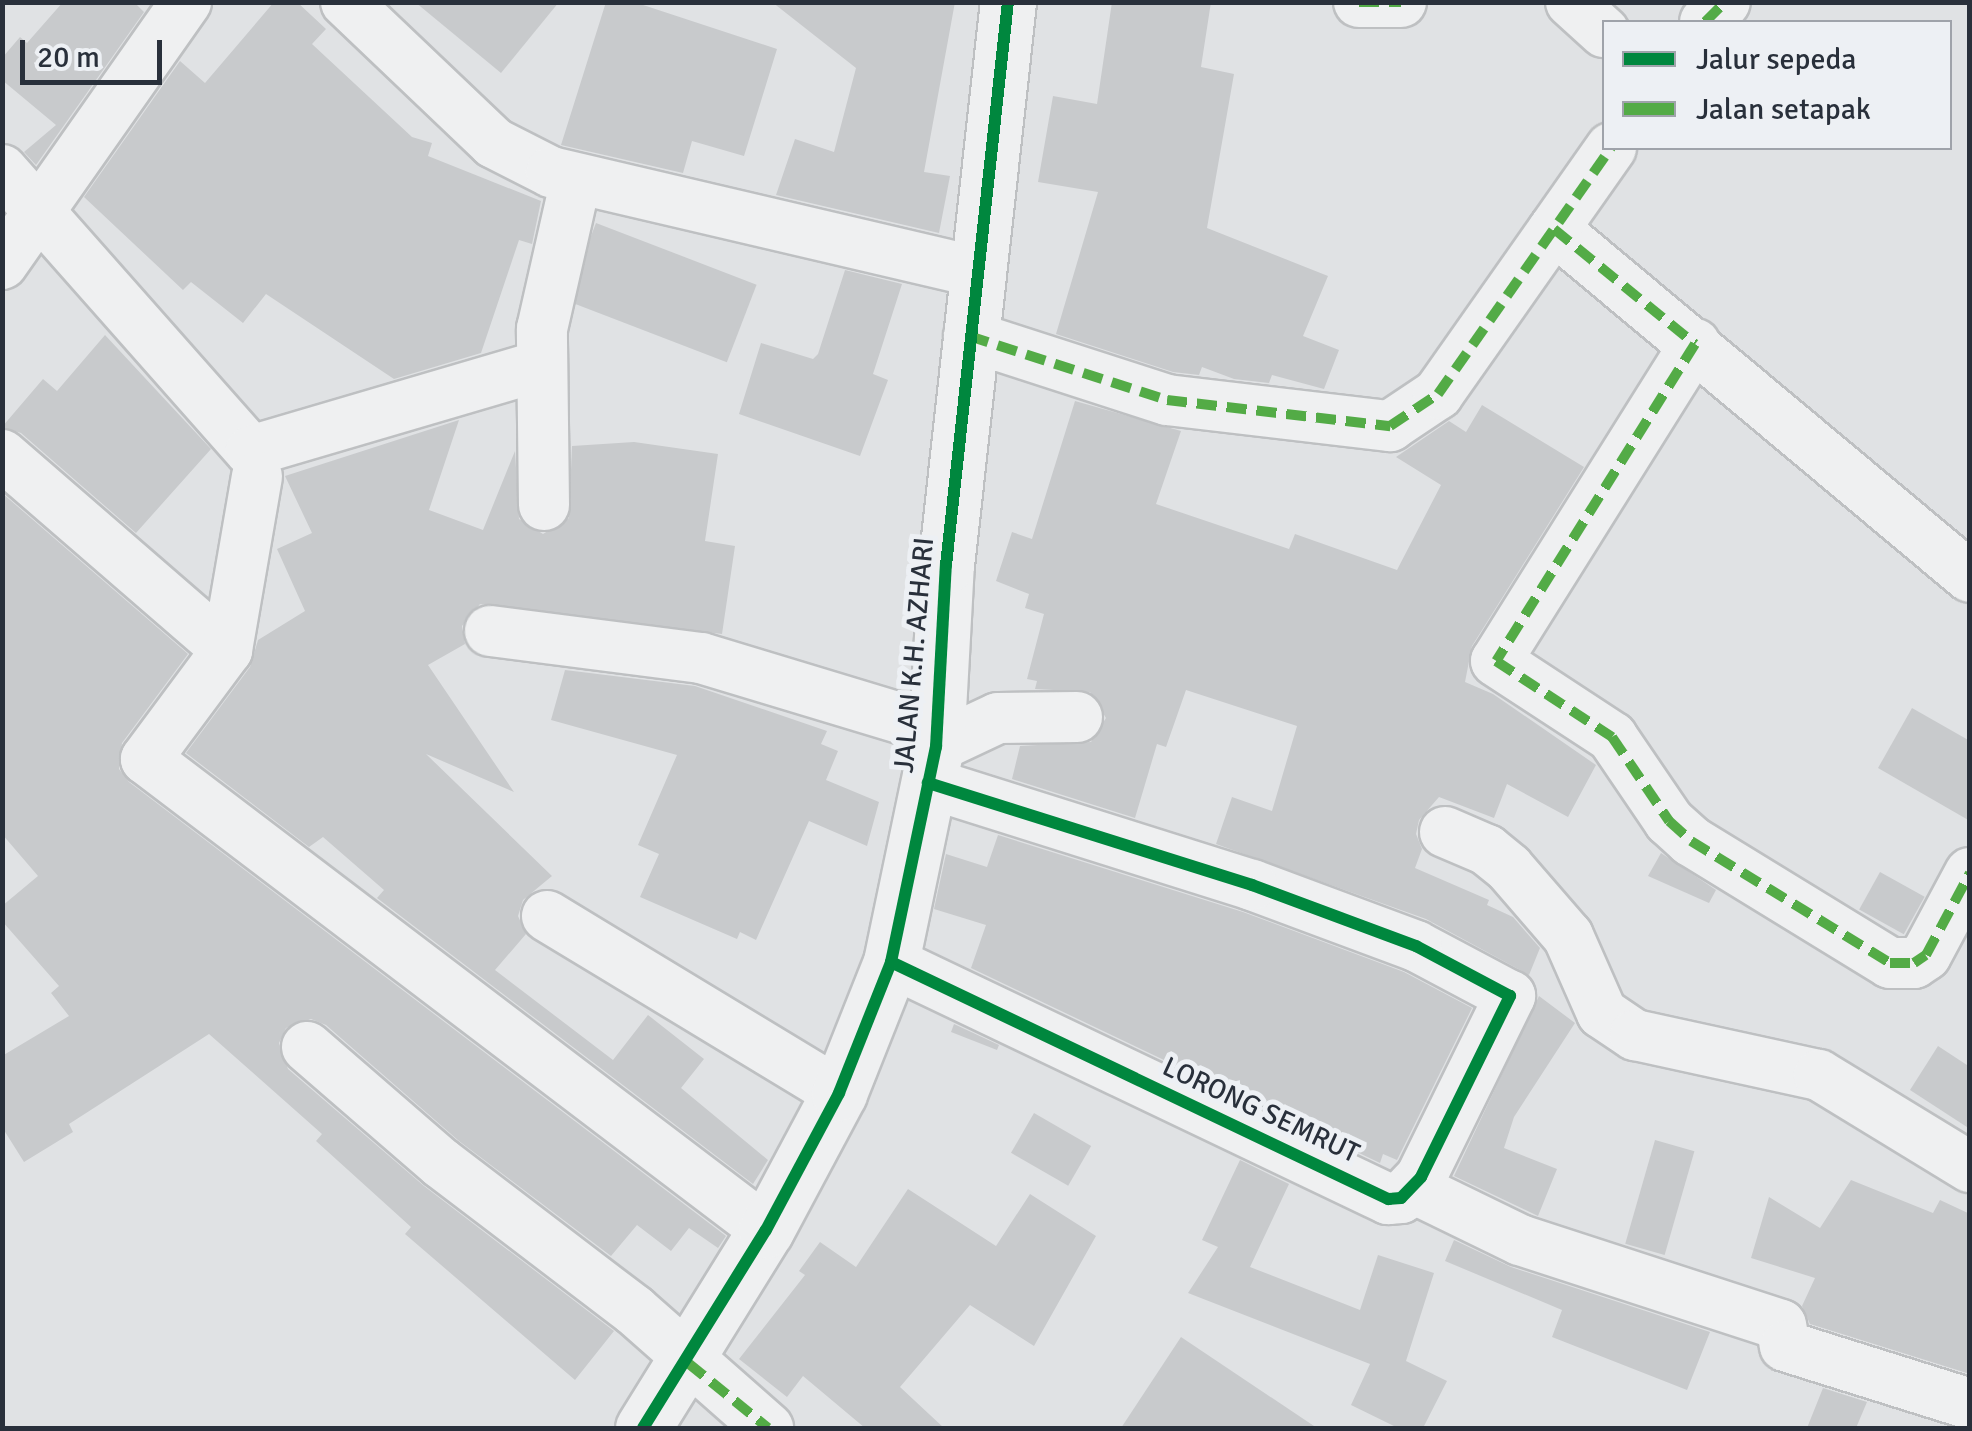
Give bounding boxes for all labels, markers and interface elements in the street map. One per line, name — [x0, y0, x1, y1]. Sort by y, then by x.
scale bar — [25, 20, 168, 82]
legend — [1602, 20, 1952, 150]
text: 20 m — [37, 39, 100, 76]
text: Jalur sepeda — [1696, 41, 1857, 78]
text: Jalan setapak — [1696, 91, 1871, 128]
street label: JALAN K.H. AZHARI — [887, 536, 941, 774]
street label: LORONG SEMRUT — [1157, 1050, 1365, 1170]

